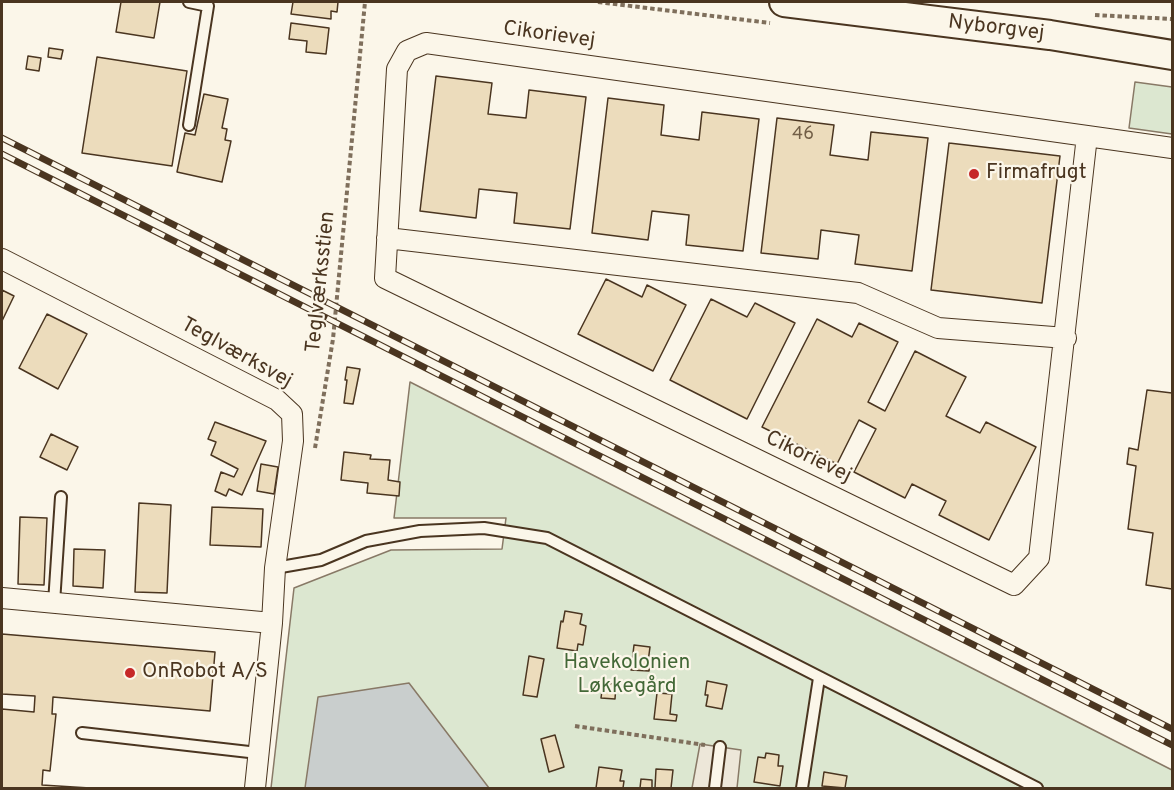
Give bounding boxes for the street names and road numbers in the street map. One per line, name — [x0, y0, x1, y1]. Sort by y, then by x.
street label: Nyborgvej — [946, 11, 1046, 47]
street label: Cikorievej — [501, 17, 597, 55]
street label: Teglværksstien — [302, 210, 342, 354]
street label: Teglværksvej — [176, 313, 296, 395]
street label: Cikorievej — [761, 426, 855, 490]

